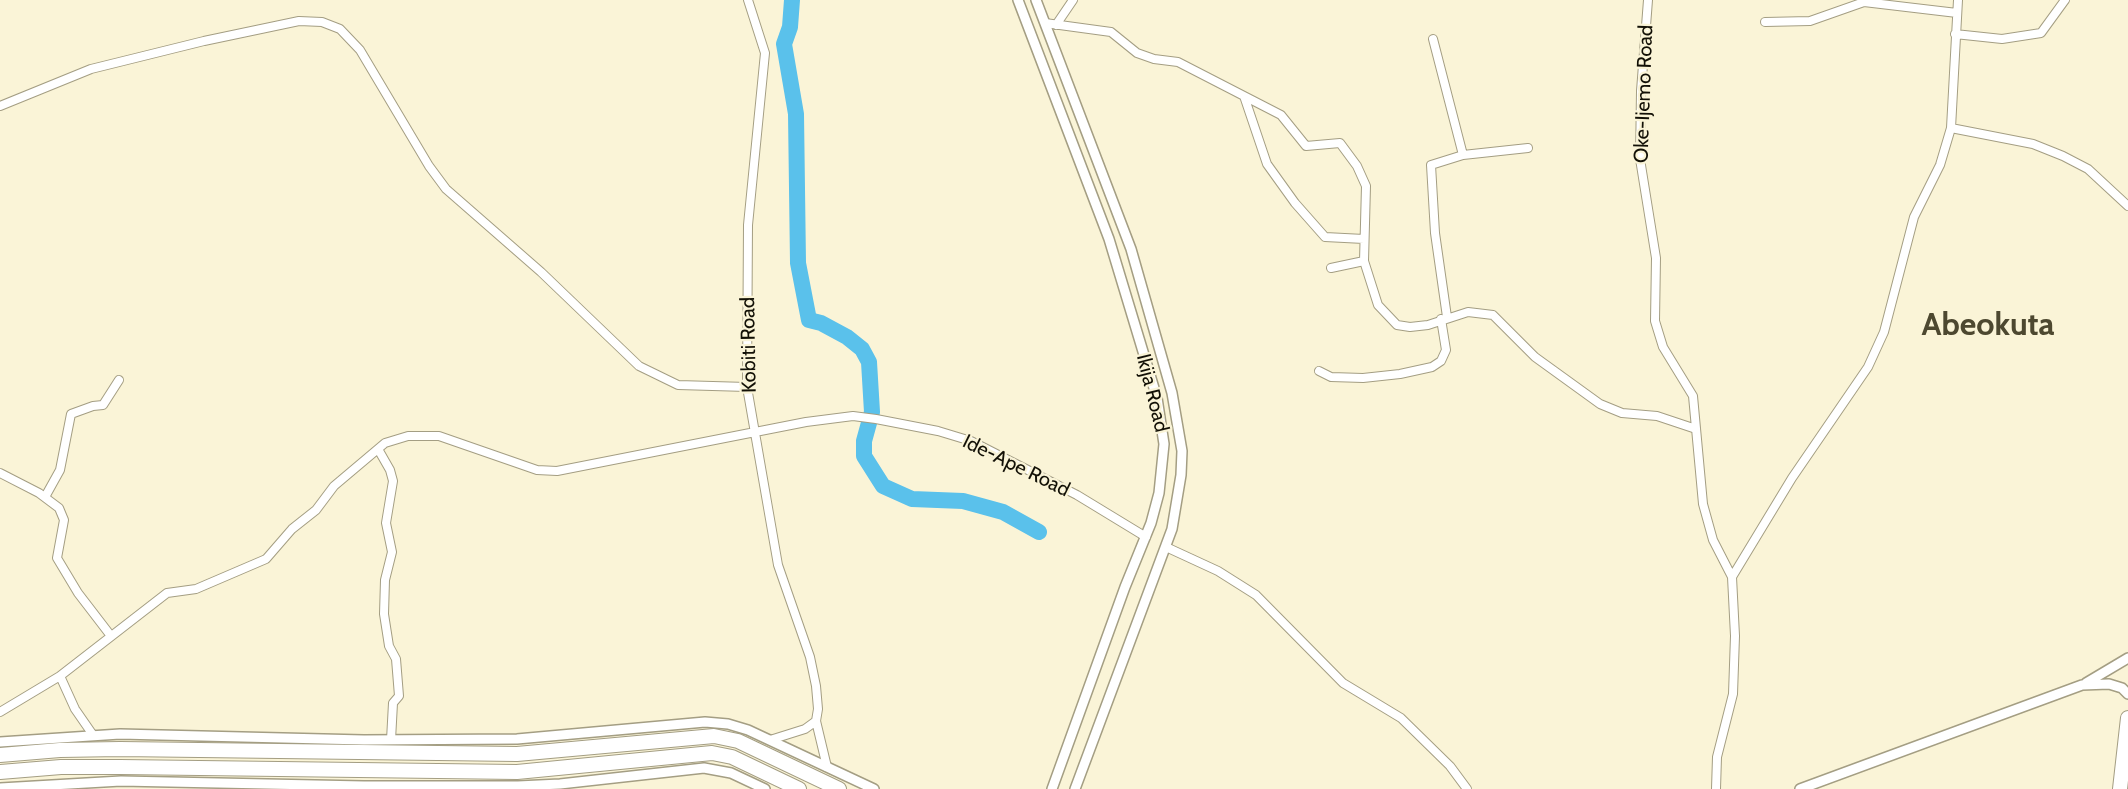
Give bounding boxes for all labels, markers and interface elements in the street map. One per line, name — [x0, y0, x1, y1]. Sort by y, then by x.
street label: Oke-Ijemo Road — [1630, 24, 1658, 164]
street label: Kobiti Road — [736, 297, 762, 393]
district label: Abeokuta — [1921, 307, 2055, 345]
street label: Ikija Road — [1131, 351, 1173, 435]
street label: Ide-Ape Road — [959, 430, 1073, 502]

